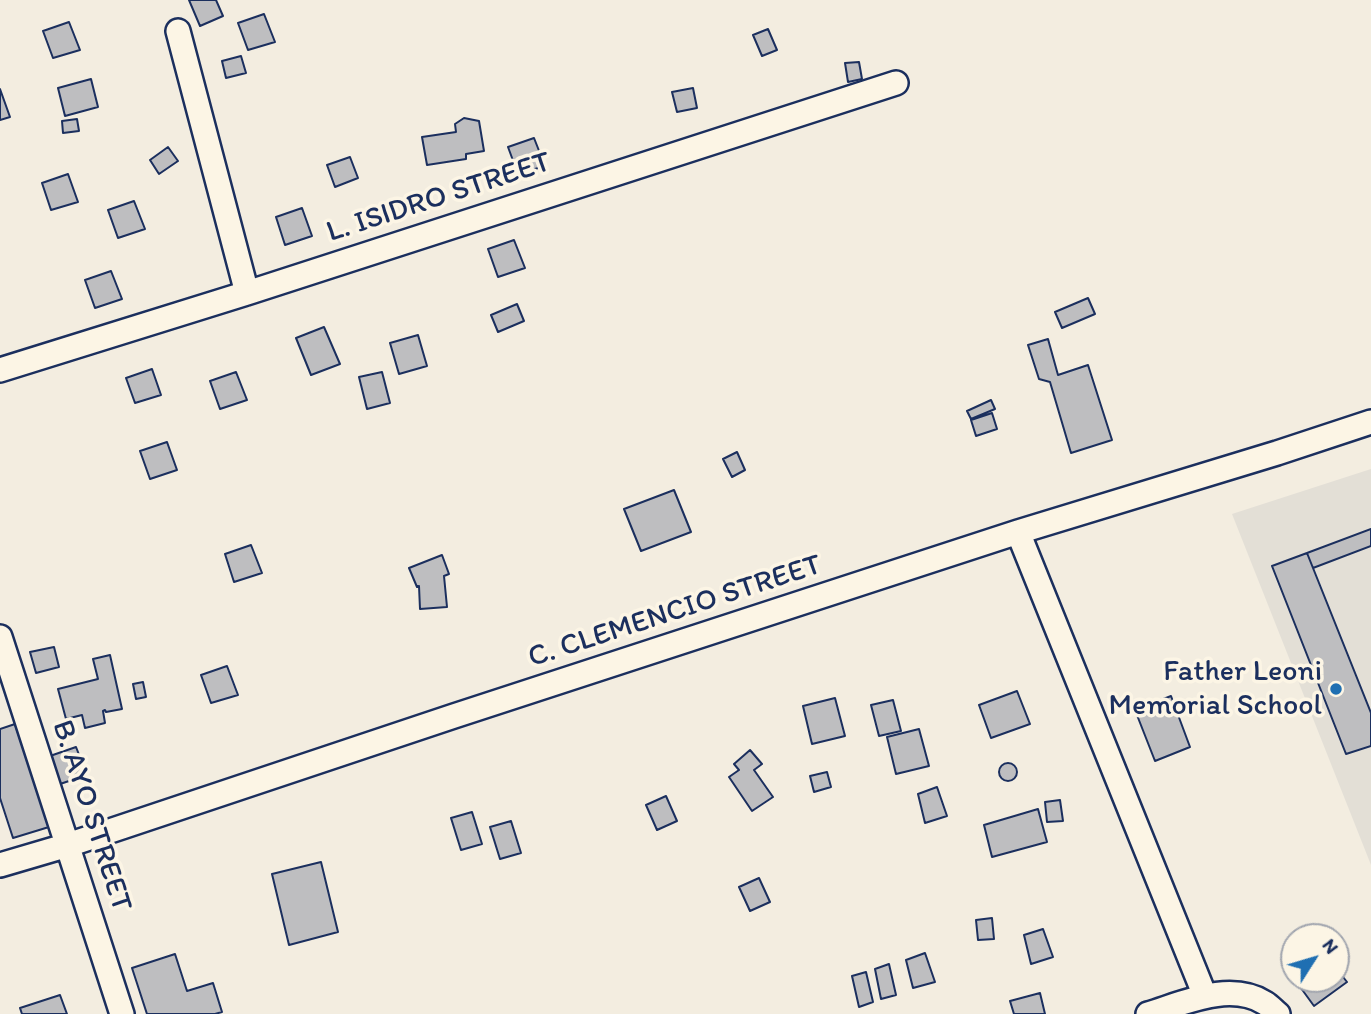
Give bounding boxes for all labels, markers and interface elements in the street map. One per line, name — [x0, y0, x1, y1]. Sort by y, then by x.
street label: L. ISIDRO STREET — [322, 145, 556, 251]
street label: C. CLEMENCIO STREET — [524, 548, 826, 676]
place label: Father Leoni Memorial School — [1108, 654, 1322, 724]
marker: Father Leoni Memorial School — [1328, 681, 1344, 697]
street label: B. AYO STREET — [43, 716, 139, 916]
north arrow — [1280, 923, 1350, 993]
text: N — [1318, 934, 1344, 958]

